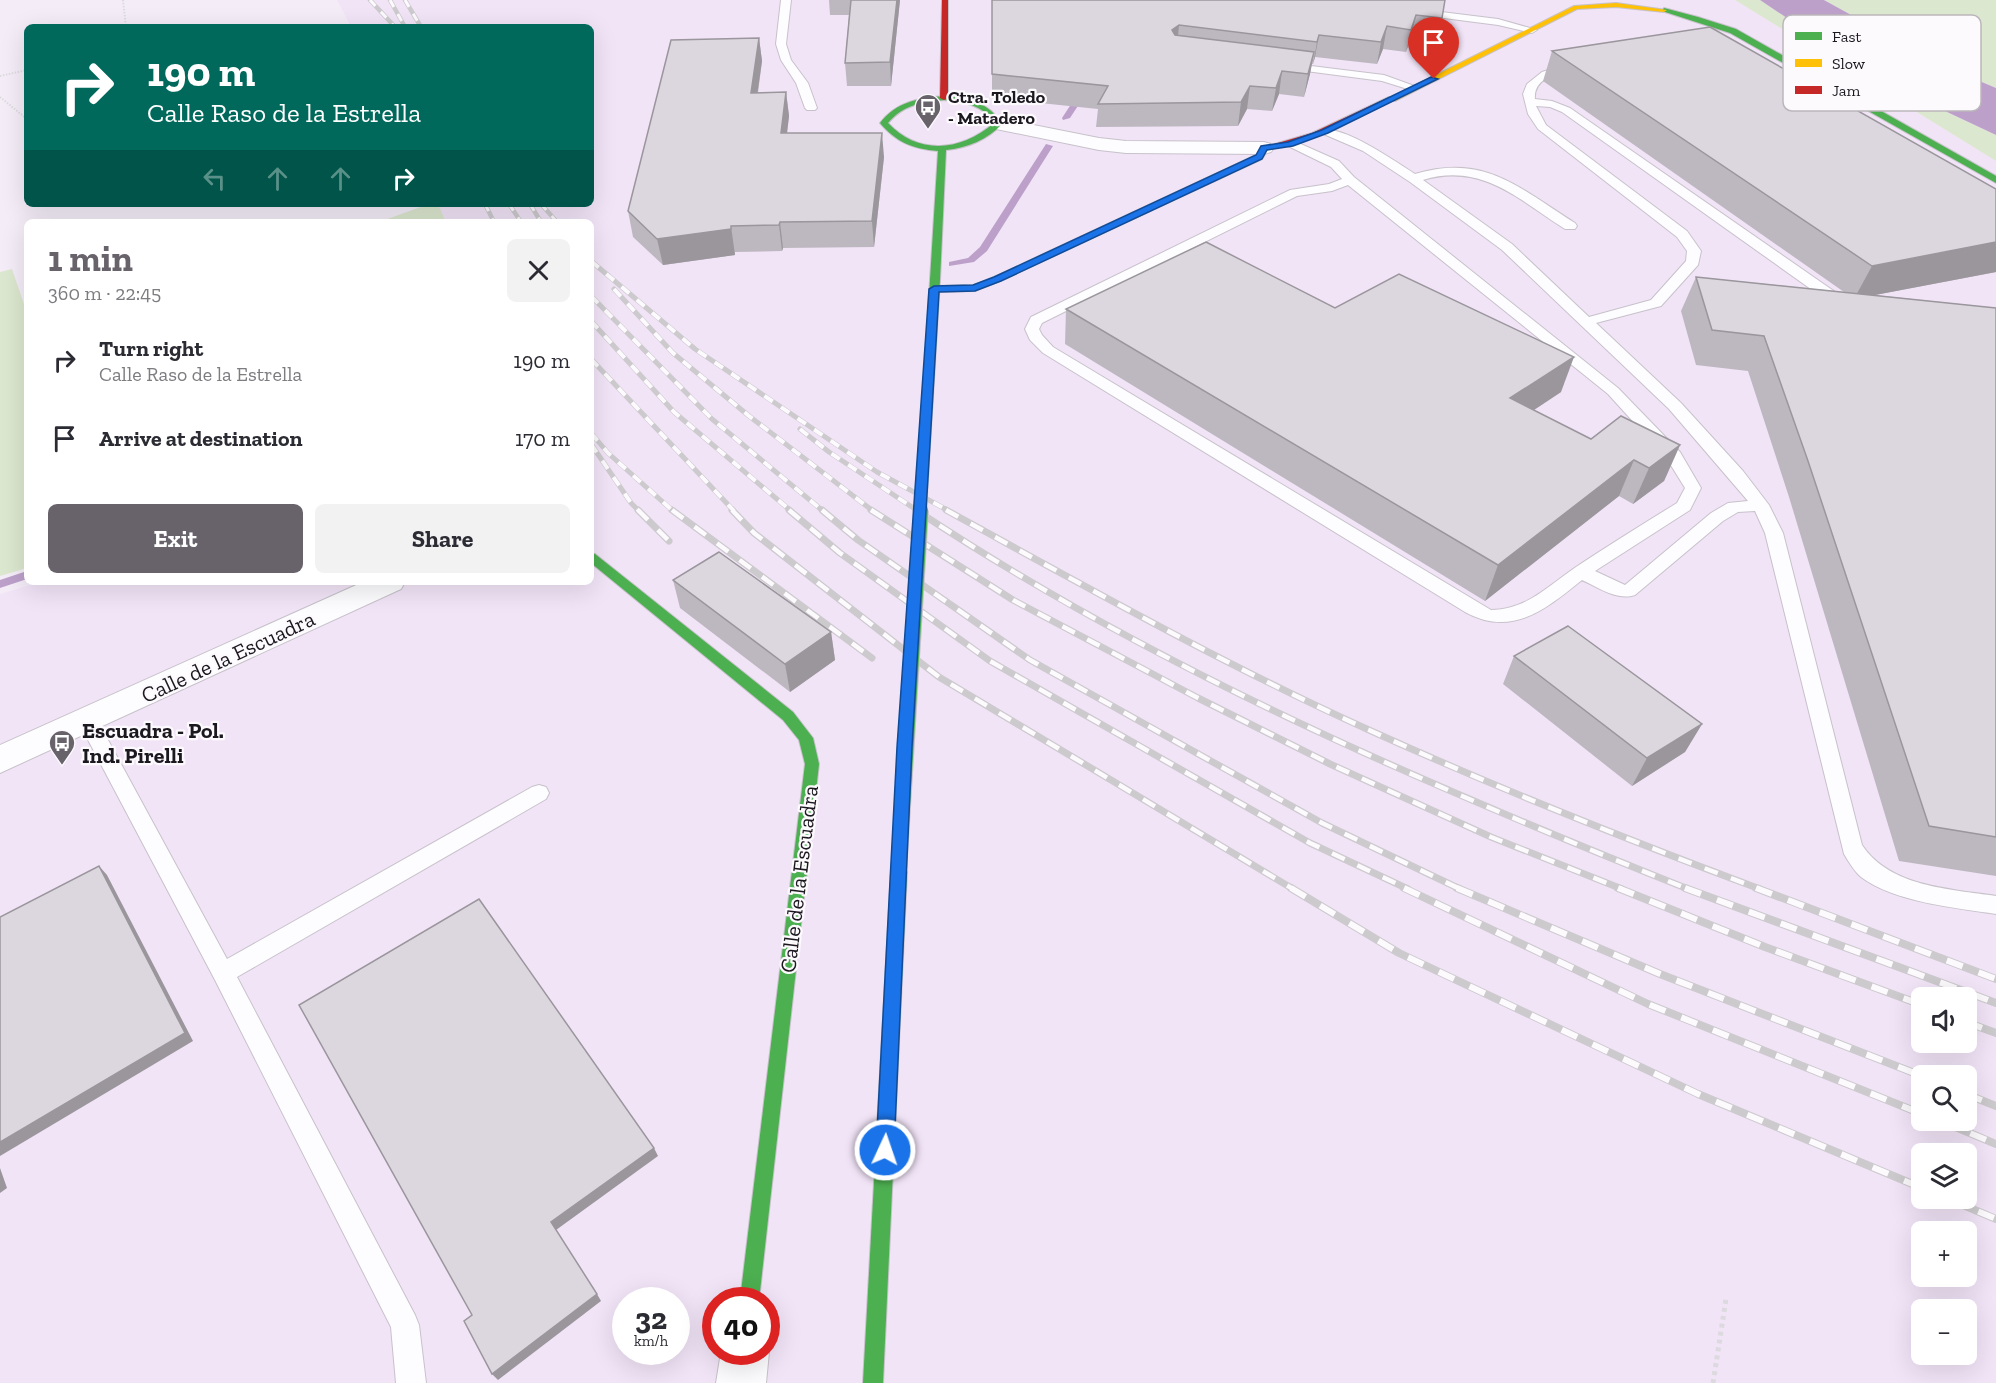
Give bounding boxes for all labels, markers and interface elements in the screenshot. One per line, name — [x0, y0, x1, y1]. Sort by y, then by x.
legend — [1783, 15, 1981, 111]
pin — [1408, 17, 1459, 79]
icon: arrive — [1417, 26, 1450, 59]
text: Fast — [1832, 27, 1861, 46]
text: 190 m — [147, 46, 255, 97]
icon: right — [48, 48, 126, 126]
text: Slow — [1832, 54, 1866, 73]
text: Jam — [1832, 81, 1861, 100]
place label: Ctra. Toledo - Matadero — [948, 86, 1046, 129]
bus stop icon: Ctra. Toledo - Matadero — [913, 92, 943, 130]
text: Calle Raso de la Estrella — [147, 97, 421, 129]
icon: left — [198, 162, 231, 195]
icon: ahead — [261, 162, 294, 195]
icon: ahead — [324, 162, 357, 195]
icon: right — [387, 162, 420, 195]
text: 1 min — [48, 237, 133, 280]
button: close — [507, 239, 570, 302]
text: 360 m · 22:45 — [48, 281, 161, 305]
text: Turn right — [99, 335, 203, 362]
icon: right — [48, 344, 81, 377]
text: 190 m — [513, 347, 570, 374]
text: Calle Raso de la Estrella — [99, 362, 302, 386]
icon: arrive — [48, 422, 81, 455]
text: Arrive at destination — [99, 425, 302, 452]
text: 170 m — [515, 425, 570, 452]
button: Exit — [48, 504, 303, 573]
button: Share — [315, 504, 570, 573]
street label: Calle de la Escuadra — [137, 605, 319, 709]
place label: Escuadra - Pol. Ind. Pirelli — [82, 717, 224, 769]
bus stop icon: Escuadra - Pol. Ind. Pirelli — [47, 728, 77, 766]
street label: Calle de la Escuadra — [774, 783, 824, 974]
map controls — [1911, 987, 1977, 1365]
button: sound — [1911, 987, 1977, 1053]
button: search — [1911, 1065, 1977, 1131]
position arrow — [853, 1118, 917, 1182]
button: layers — [1911, 1143, 1977, 1209]
button: + — [1911, 1221, 1977, 1287]
speed limit sign: 40 — [702, 1287, 780, 1365]
button: − — [1911, 1299, 1977, 1365]
text: 32 — [635, 1301, 667, 1337]
text: km/h — [634, 1332, 668, 1350]

